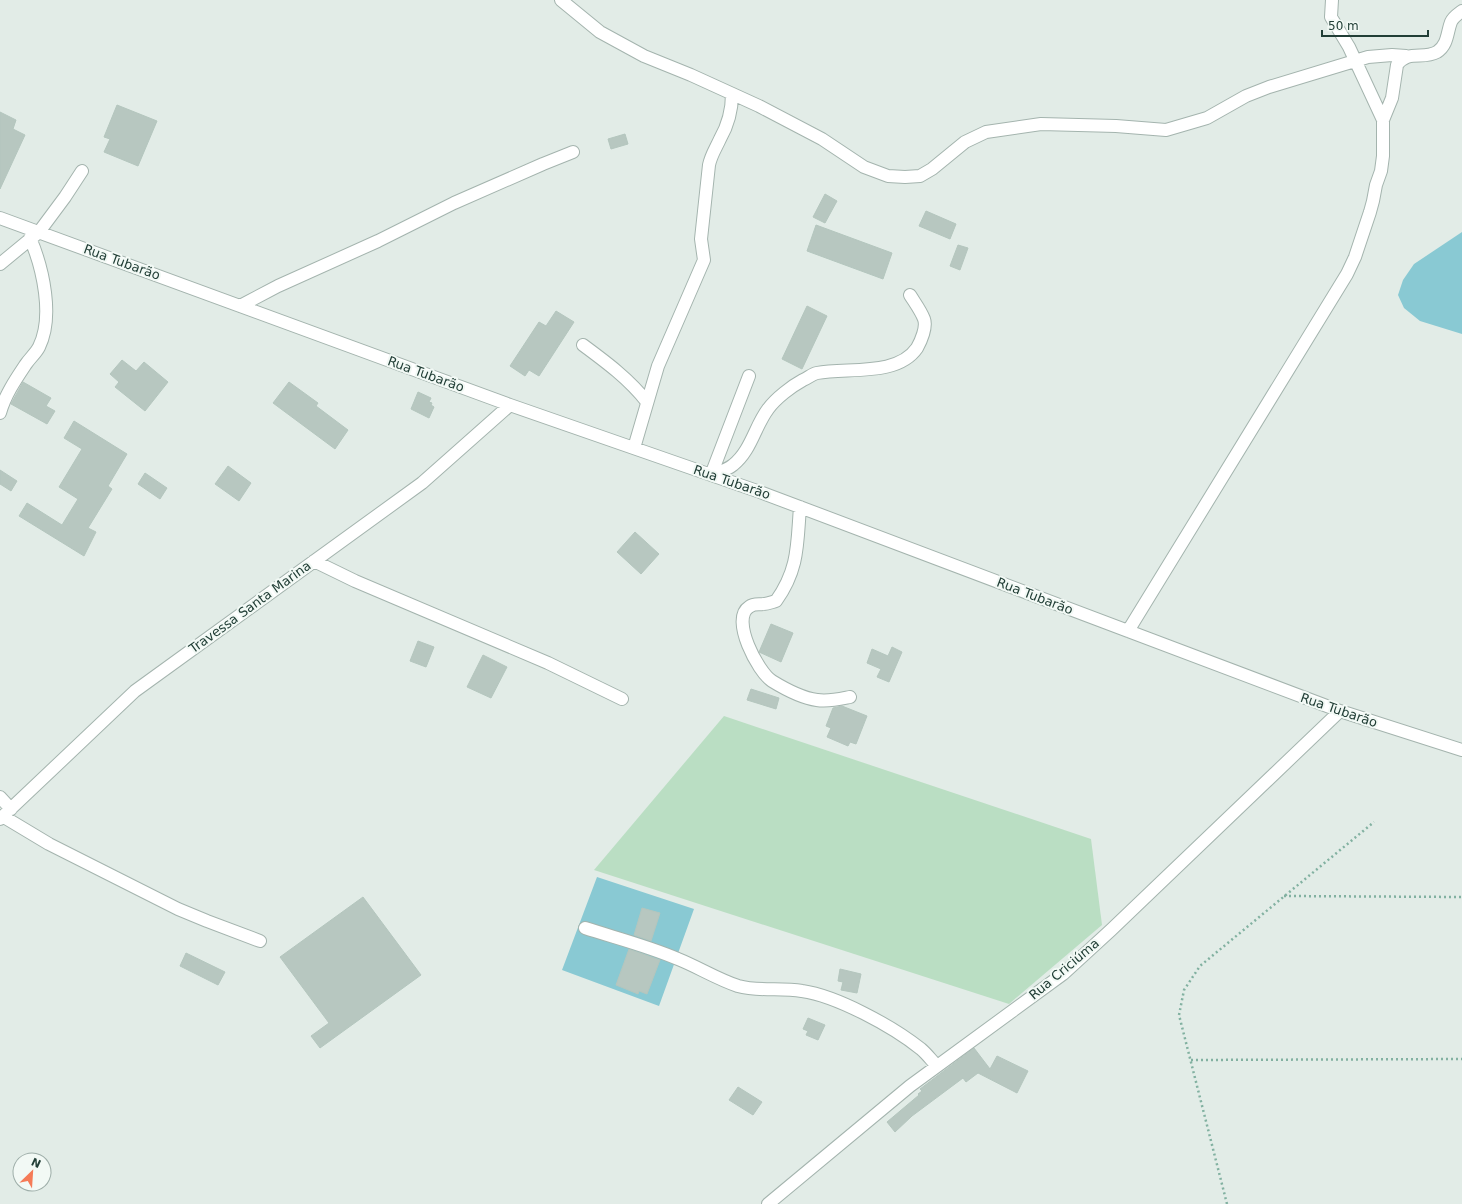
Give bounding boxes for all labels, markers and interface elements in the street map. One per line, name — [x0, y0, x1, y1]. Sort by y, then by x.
scale bar — [1322, 12, 1428, 38]
text: 50 m — [1328, 19, 1359, 33]
street label: Rua Tubarão — [82, 241, 162, 283]
street label: Rua Tubarão — [386, 353, 466, 395]
street label: Rua Tubarão — [692, 462, 773, 502]
street label: Travessa Santa Marina — [185, 558, 314, 657]
street label: Rua Tubarão — [995, 575, 1075, 617]
street label: Rua Tubarão — [1299, 690, 1380, 730]
street label: Rua Criciúma — [1026, 935, 1102, 1003]
north arrow — [12, 1152, 52, 1192]
text: N — [29, 1156, 43, 1171]

